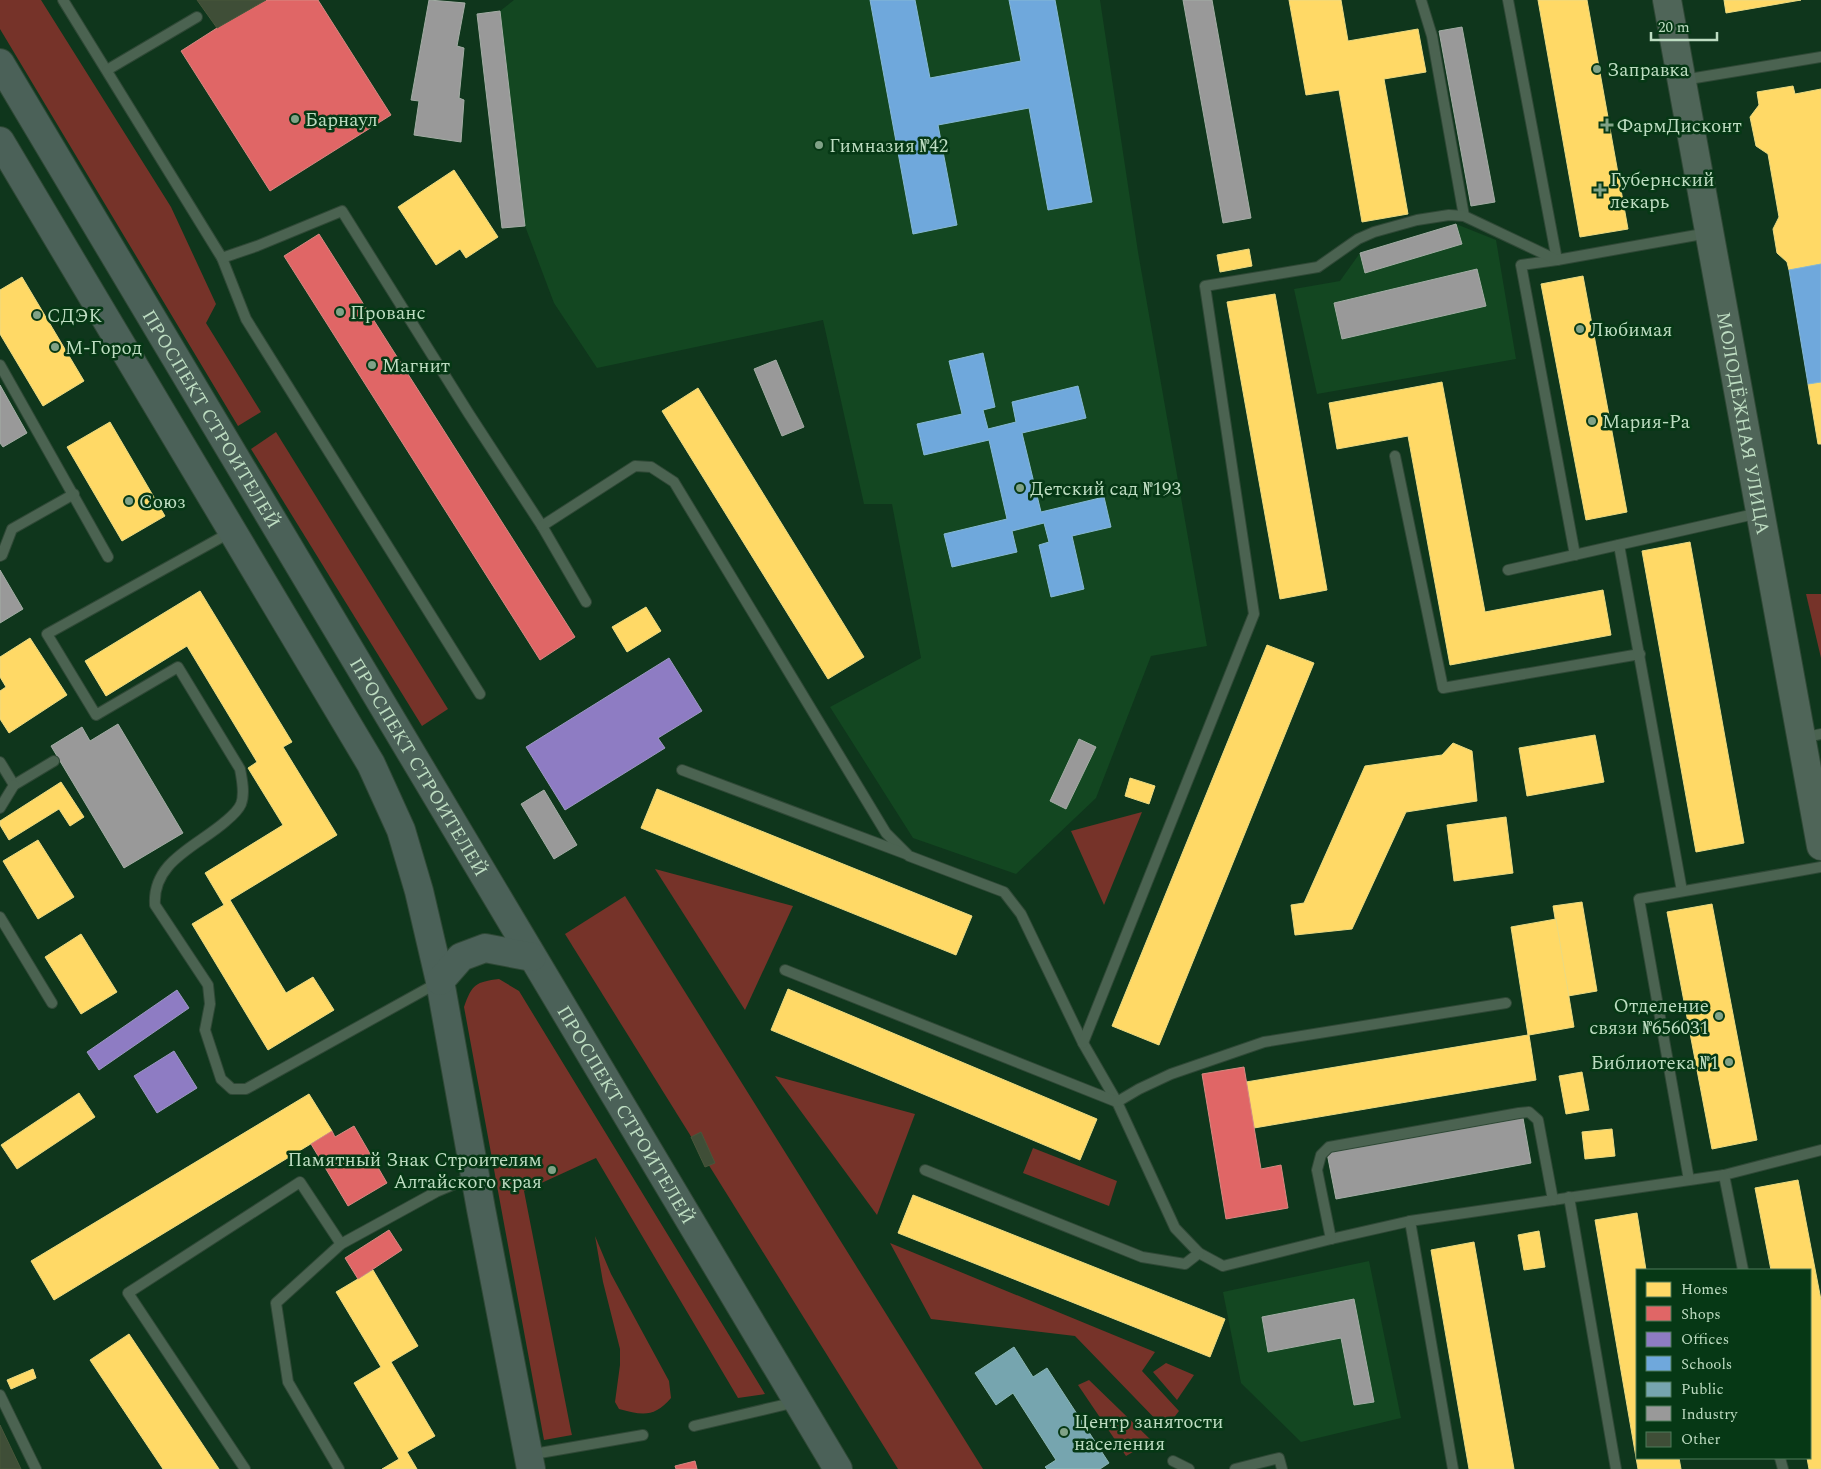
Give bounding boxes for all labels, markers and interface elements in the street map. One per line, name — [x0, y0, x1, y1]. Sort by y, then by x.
scale bar — [1651, 10, 1717, 42]
text: 20 m — [1658, 16, 1690, 39]
place label: Заправка — [1607, 56, 1690, 85]
marker: Заправка — [1591, 63, 1603, 75]
place label: Барнаул — [305, 106, 378, 135]
place label: ФармДисконт — [1617, 112, 1742, 141]
marker: Барнаул — [289, 113, 301, 125]
marker: ФармДисконт — [1601, 119, 1613, 131]
place label: Гимназия №42 — [829, 132, 948, 161]
marker: Гимназия №42 — [813, 139, 825, 151]
place label: Губернский лекарь — [1610, 166, 1714, 217]
marker: Губернский лекарь — [1594, 184, 1606, 196]
place label: Прованс — [350, 299, 426, 328]
place label: СДЭК — [47, 302, 103, 331]
street label: ПРОСПЕКТ СТРОИТЕЛЕЙ — [134, 304, 287, 535]
marker: Прованс — [334, 306, 346, 318]
marker: СДЭК — [31, 309, 43, 321]
street label: МОЛОДЁЖНАЯ УЛИЦА — [1708, 310, 1777, 537]
place label: Любимая — [1590, 316, 1673, 345]
marker: Любимая — [1574, 323, 1586, 335]
place label: М-Город — [65, 334, 142, 363]
marker: М-Город — [49, 341, 61, 353]
place label: Магнит — [382, 352, 450, 381]
marker: Магнит — [366, 359, 378, 371]
place label: Мария-Ра — [1602, 408, 1691, 437]
marker: Мария-Ра — [1586, 415, 1598, 427]
place label: Детский сад №193 — [1030, 475, 1181, 504]
marker: Детский сад №193 — [1014, 482, 1026, 494]
place label: Союз — [139, 488, 186, 517]
marker: Союз — [123, 495, 135, 507]
street label: ПРОСПЕКТ СТРОИТЕЛЕЙ — [341, 652, 495, 882]
place label: Отделение связи №656031 — [1589, 992, 1709, 1043]
street label: ПРОСПЕКТ СТРОИТЕЛЕЙ — [549, 1000, 702, 1230]
marker: Отделение связи №656031 — [1713, 1010, 1725, 1022]
place label: Библиотека №1 — [1591, 1049, 1719, 1078]
marker: Библиотека №1 — [1723, 1056, 1735, 1068]
place label: Памятный Знак Строителям Алтайского края — [287, 1146, 542, 1197]
marker: Памятный Знак Строителям Алтайского края — [546, 1164, 558, 1176]
legend — [1636, 1269, 1811, 1459]
text: Homes — [1681, 1278, 1728, 1301]
text: Shops — [1681, 1303, 1721, 1326]
text: Offices — [1681, 1328, 1729, 1351]
text: Schools — [1681, 1353, 1732, 1376]
text: Public — [1681, 1378, 1724, 1401]
text: Industry — [1681, 1403, 1738, 1426]
place label: Центр занятости населения — [1074, 1408, 1224, 1459]
marker: Центр занятости населения — [1058, 1426, 1070, 1438]
text: Other — [1681, 1428, 1720, 1451]

